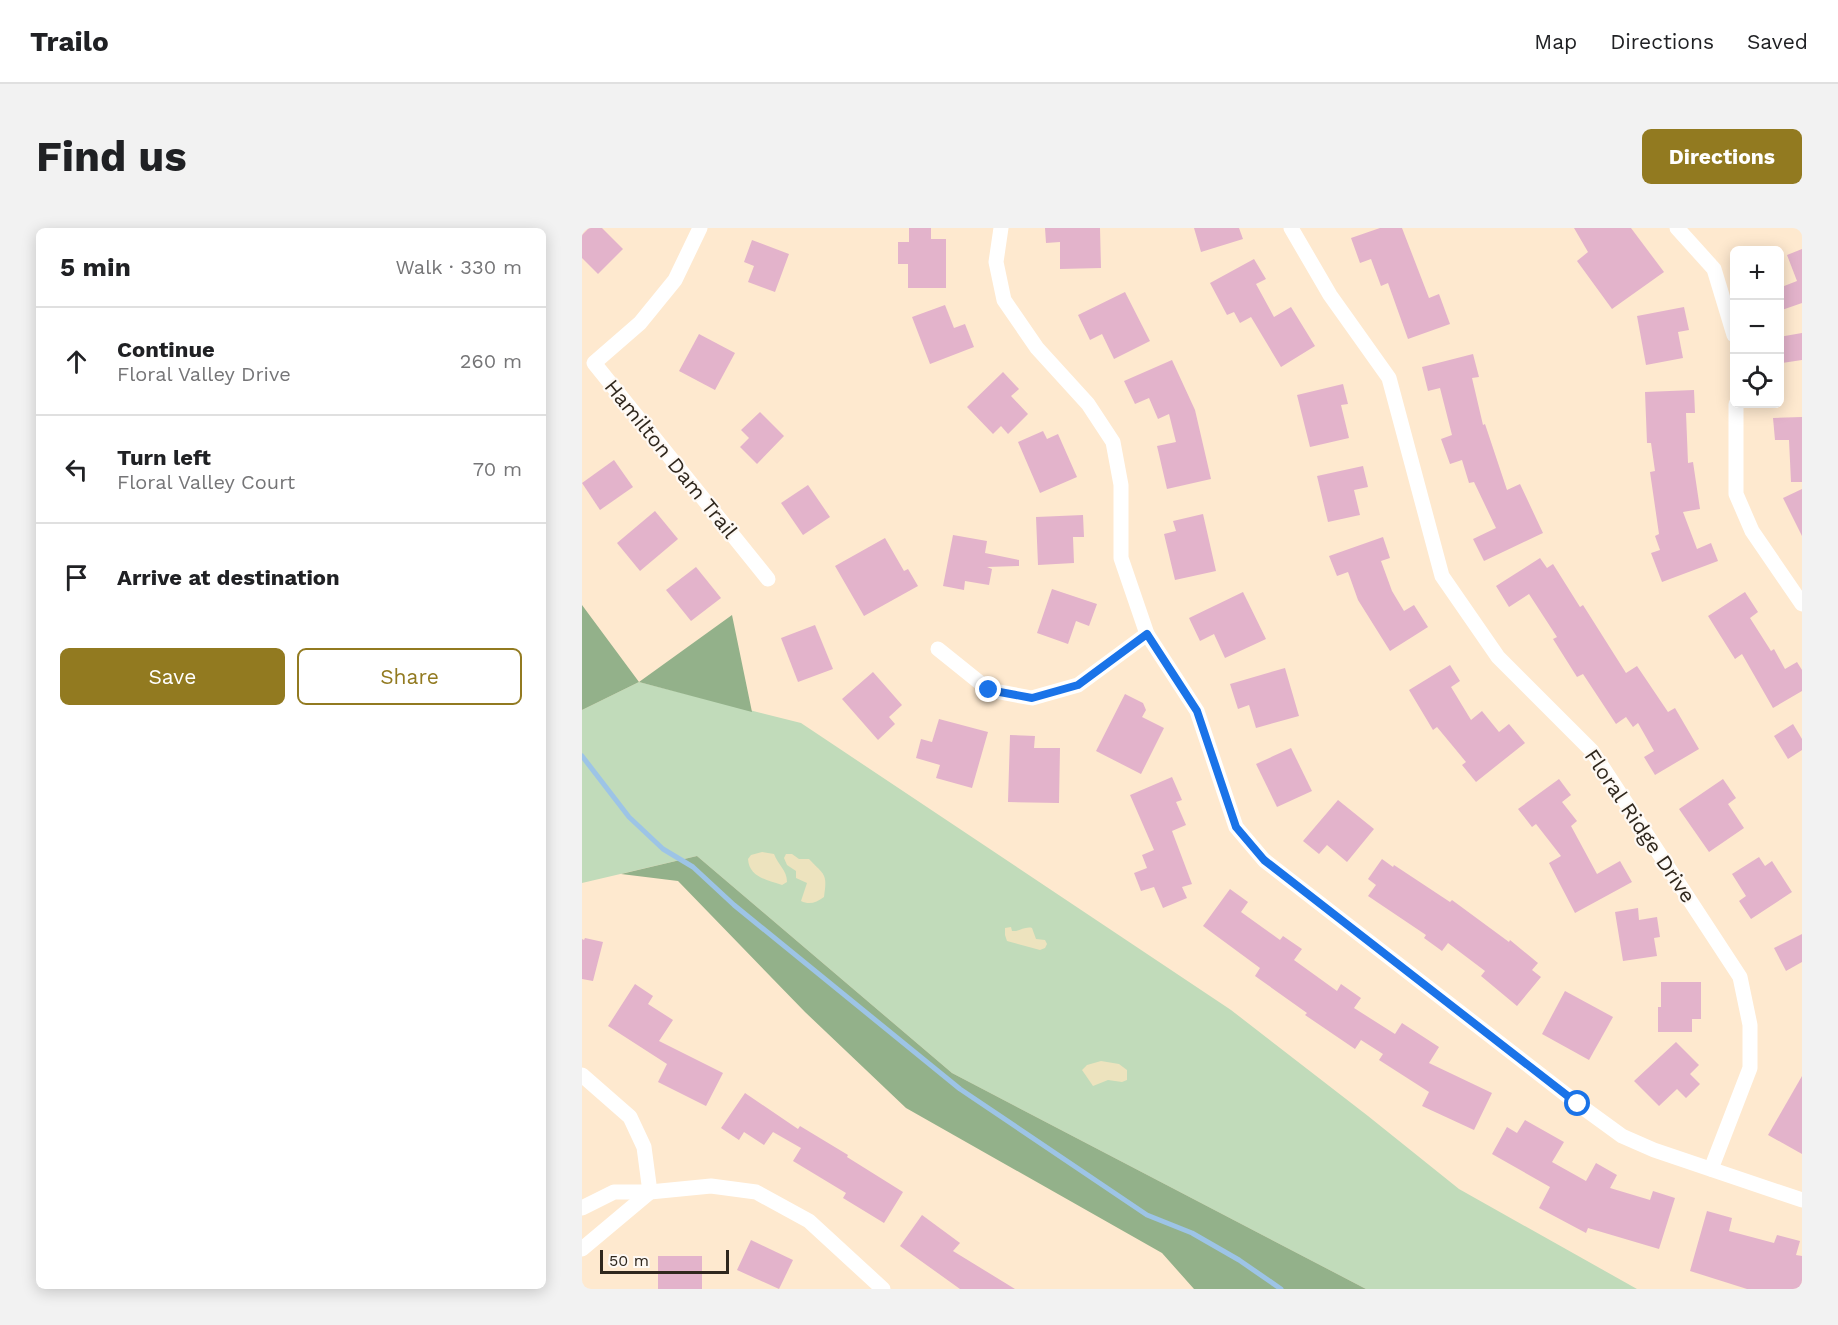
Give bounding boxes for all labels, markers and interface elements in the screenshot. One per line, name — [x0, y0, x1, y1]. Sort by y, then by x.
text: Trailo — [30, 25, 109, 58]
text: Map — [1534, 29, 1577, 54]
text: Directions — [1610, 29, 1714, 54]
text: Saved — [1747, 29, 1808, 54]
button: Directions — [1642, 129, 1802, 184]
text: Find us — [36, 132, 187, 181]
map controls — [1730, 246, 1784, 408]
button: + — [1730, 246, 1784, 300]
text: 5 min — [60, 252, 131, 282]
text: Walk · 330 m — [395, 255, 522, 279]
button: − — [1730, 300, 1784, 354]
text: Continue — [117, 337, 215, 362]
icon: ahead — [60, 345, 93, 378]
text: 260 m — [460, 349, 522, 373]
button: locate — [1730, 354, 1784, 408]
text: Floral Valley Drive — [117, 362, 291, 386]
street label: Hamilton Dam Trail — [600, 374, 744, 544]
text: Turn left — [117, 445, 211, 470]
icon: left — [60, 453, 93, 486]
text: 70 m — [473, 457, 522, 481]
text: Floral Valley Court — [117, 470, 295, 494]
icon: arrive — [60, 561, 93, 594]
text: Arrive at destination — [117, 565, 340, 590]
button: Save — [60, 648, 285, 705]
button: Share — [297, 648, 522, 705]
route end — [975, 676, 1001, 702]
street label: Floral Ridge Drive — [1580, 744, 1701, 907]
route start — [1564, 1090, 1590, 1116]
scale bar — [600, 1247, 729, 1274]
text: 50 m — [609, 1251, 649, 1270]

